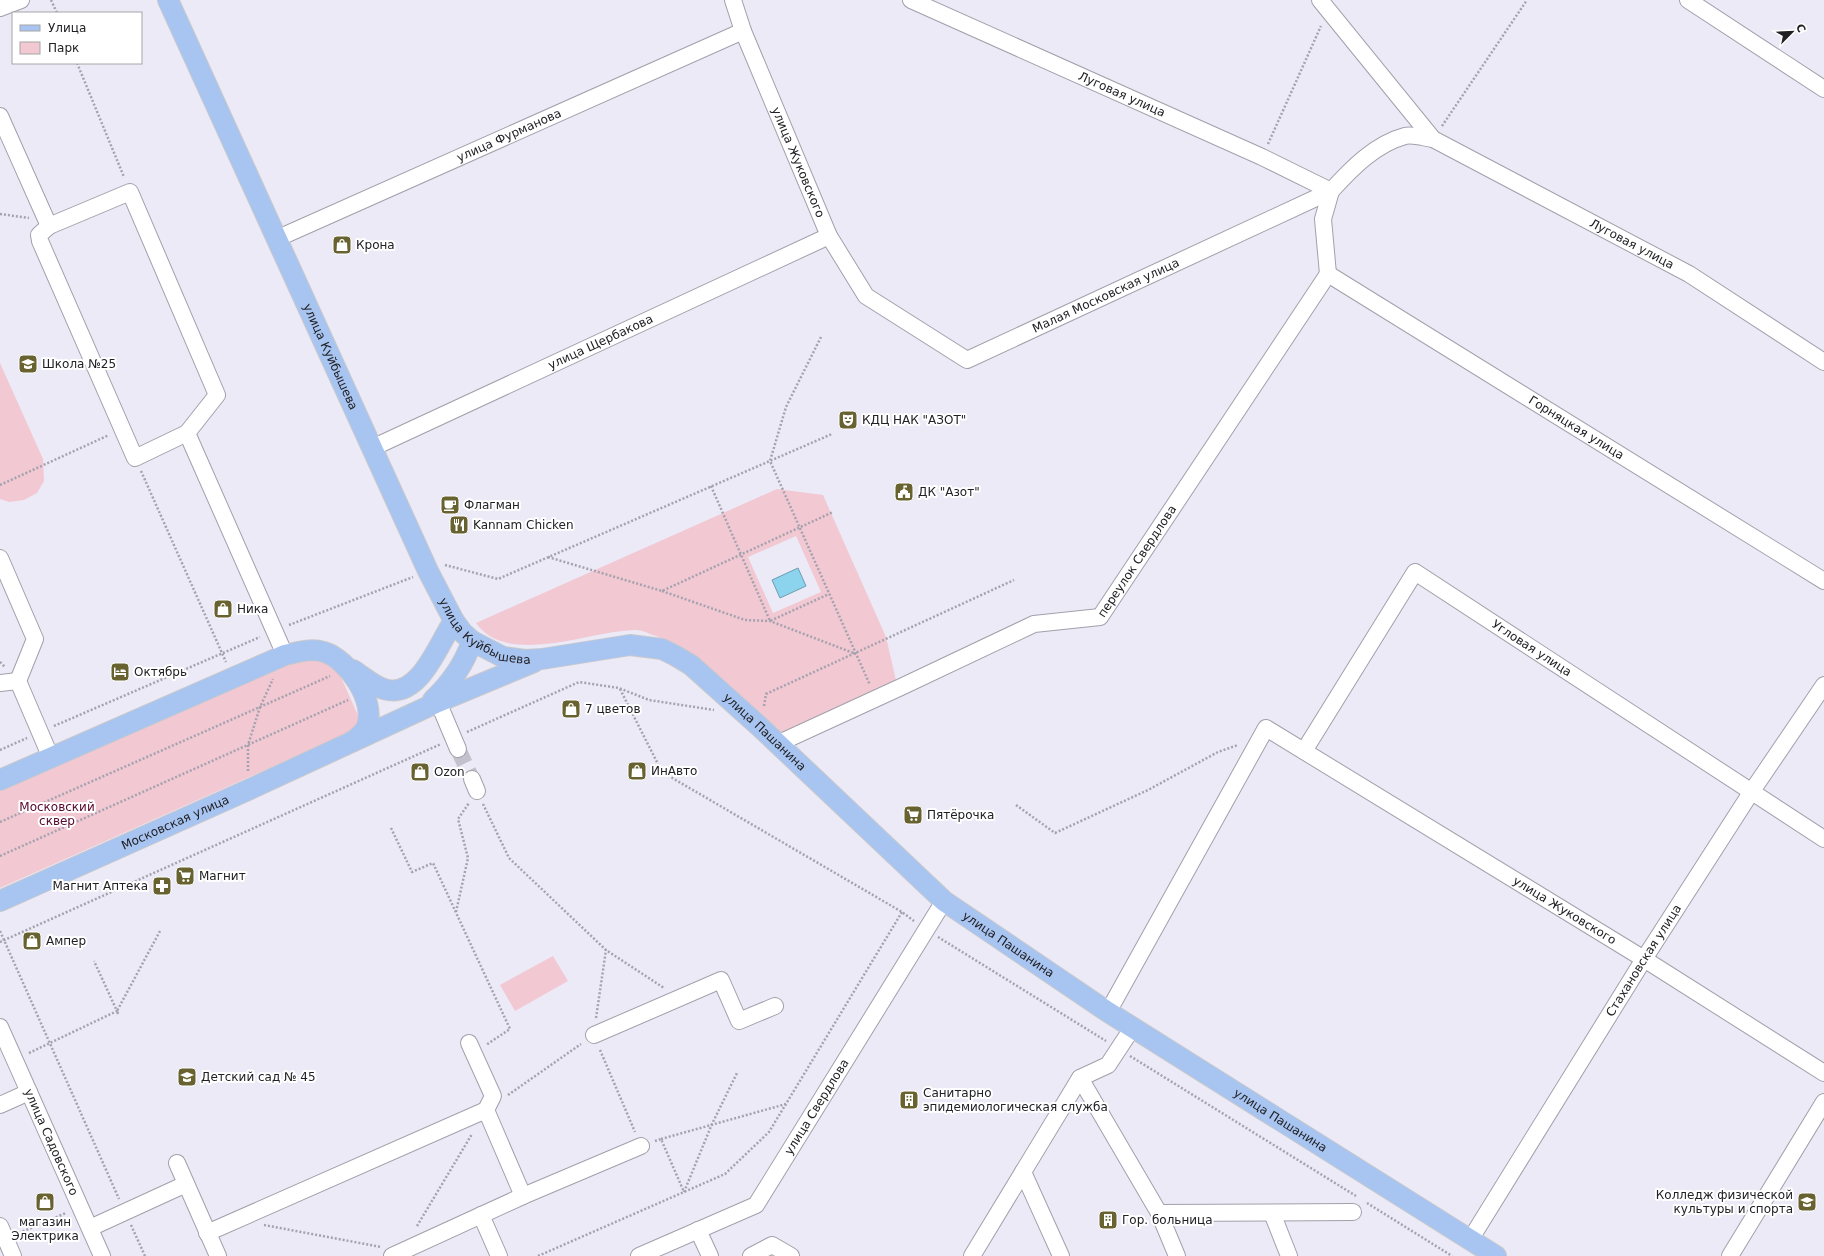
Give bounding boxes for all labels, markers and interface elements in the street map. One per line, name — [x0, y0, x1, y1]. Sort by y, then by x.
legend — [12, 12, 142, 64]
north arrow — [1772, 12, 1812, 52]
text: Улица — [48, 21, 86, 35]
text: С — [1793, 22, 1808, 34]
text: Парк — [48, 41, 79, 55]
street label: Луговая улица — [1076, 69, 1167, 120]
street label: улица Жуковского — [769, 105, 827, 220]
street label: улица Фурманова — [454, 106, 563, 165]
street label: Луговая улица — [1587, 216, 1676, 272]
shop icon: Крона — [331, 234, 353, 256]
place label: Крона — [356, 238, 395, 252]
street label: Малая Московская улица — [1030, 255, 1181, 336]
street label: улица Куйбышева — [300, 301, 361, 412]
street label: улица Щербакова — [546, 312, 655, 372]
school or university icon: Школа №25 — [17, 353, 39, 375]
place label: Школа №25 — [42, 357, 116, 371]
street label: Горняцкая улица — [1526, 393, 1626, 462]
theatre icon: КДЦ НАК "АЗОТ" — [837, 409, 859, 431]
place label: КДЦ НАК "АЗОТ" — [862, 413, 966, 427]
public building icon: ДК "Азот" — [893, 481, 915, 503]
place label: ДК "Азот" — [918, 485, 980, 499]
cafe icon: Флагман — [439, 494, 461, 516]
place label: Флагман — [464, 498, 520, 512]
street label: переулок Свердлова — [1095, 502, 1179, 620]
restaurant icon: Kannam Chicken — [448, 514, 470, 536]
place label: Kannam Chicken — [473, 518, 574, 532]
street label: улица Куйбышева — [436, 595, 531, 667]
shop icon: Ника — [212, 598, 234, 620]
place label: Ника — [237, 602, 268, 616]
street label: Угловая улица — [1489, 617, 1574, 679]
hotel icon: Октябрь — [109, 661, 131, 683]
place label: Октябрь — [134, 665, 187, 679]
street label: улица Пашанина — [720, 690, 809, 774]
shop icon: 7 цветов — [560, 698, 582, 720]
place label: 7 цветов — [585, 702, 640, 716]
shop icon: ИнАвто — [626, 760, 648, 782]
shop icon: Ozon — [409, 761, 431, 783]
place label: ИнАвто — [651, 764, 697, 778]
place label: Ozon — [434, 765, 465, 779]
street label: Московская улица — [119, 792, 231, 853]
park label: Московский сквер — [19, 800, 95, 828]
supermarket icon: Пятёрочка — [902, 804, 924, 826]
place label: Пятёрочка — [927, 808, 994, 822]
supermarket icon: Магнит — [174, 865, 196, 887]
place label: Магнит — [199, 869, 246, 883]
street label: улица Жуковского — [1510, 874, 1619, 947]
pharmacy icon: Магнит Аптека — [151, 875, 173, 897]
place label: Магнит Аптека — [53, 879, 148, 893]
street label: Стахановская улица — [1603, 902, 1684, 1019]
street label: улица Пашанина — [960, 909, 1057, 980]
shop icon: Ампер — [21, 930, 43, 952]
place label: Ампер — [46, 934, 86, 948]
street label: улица Свердлова — [782, 1056, 852, 1157]
school or university icon: Детский сад № 45 — [176, 1066, 198, 1088]
place label: Детский сад № 45 — [201, 1070, 316, 1084]
place label: Санитарно эпидемиологическая служба — [923, 1086, 1108, 1114]
street label: улица Пашанина — [1231, 1086, 1330, 1155]
street label: улица Садовского — [21, 1087, 81, 1198]
building icon: Санитарно эпидемиологическая служба — [898, 1089, 920, 1111]
place label: Колледж физической культуры и спорта — [1656, 1188, 1793, 1216]
shop icon: магазин Электрика — [34, 1191, 56, 1213]
school or university icon: Колледж физической культуры и спорта — [1796, 1191, 1818, 1213]
building icon: Гор. больница — [1097, 1209, 1119, 1231]
place label: Гор. больница — [1122, 1213, 1213, 1227]
place label: магазин Электрика — [11, 1215, 79, 1243]

